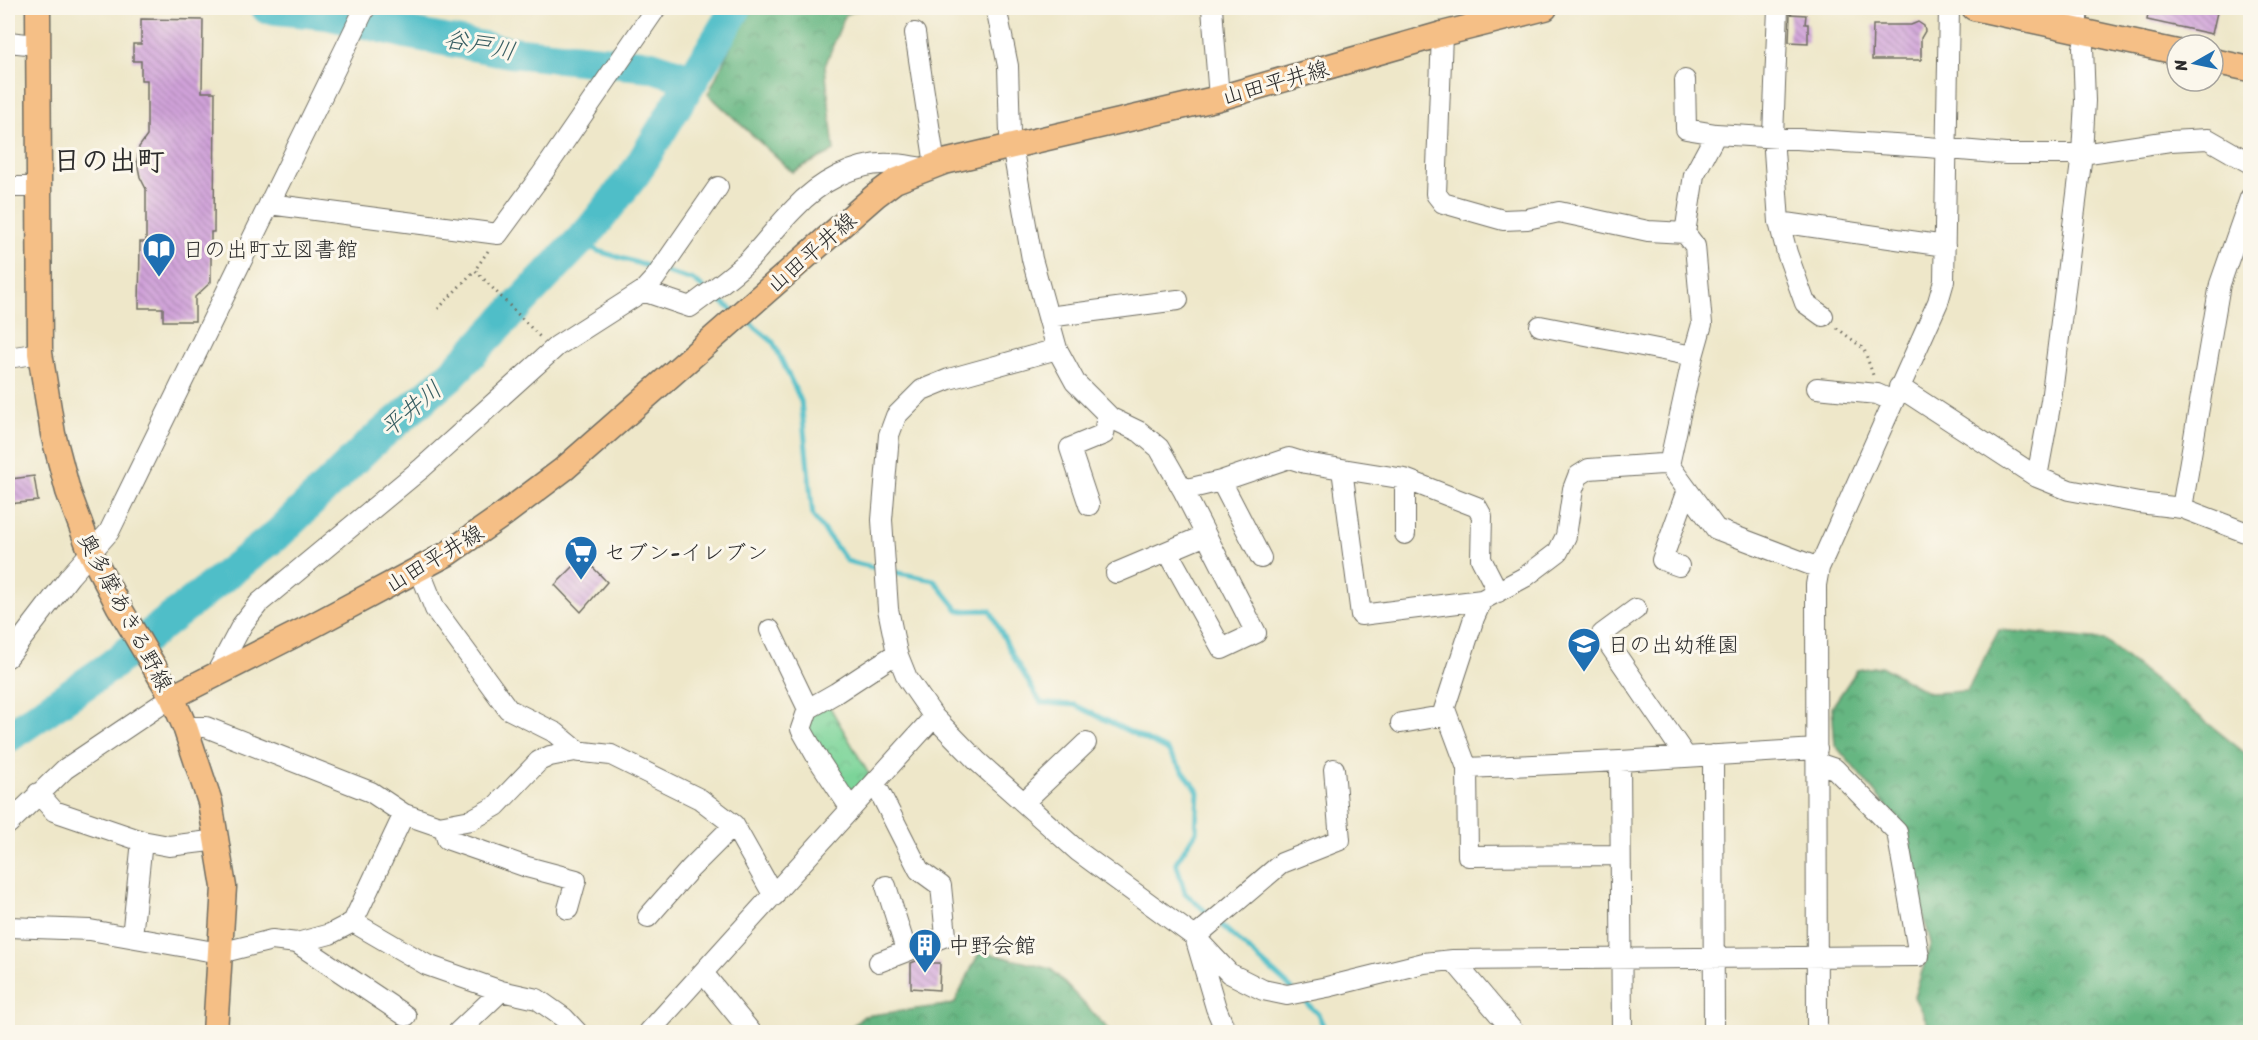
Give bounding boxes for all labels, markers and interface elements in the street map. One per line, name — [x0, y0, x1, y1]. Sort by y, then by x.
water label: 谷戸川 — [441, 18, 519, 72]
north arrow — [2165, 33, 2225, 93]
street label: 山田平井線 — [1217, 49, 1333, 116]
text: N — [2165, 57, 2196, 74]
district label: 日の出町 — [53, 136, 165, 185]
street label: 山田平井線 — [757, 202, 866, 303]
place label: 日の出町立図書館 — [182, 230, 358, 269]
library icon: 日の出町立図書館 — [141, 231, 177, 278]
water label: 平井川 — [370, 370, 452, 448]
street label: 山田平井線 — [377, 513, 491, 603]
street label: 奥多摩あきる野線 — [67, 526, 184, 699]
place label: セブン-イレブン — [604, 533, 768, 572]
supermarket icon: セブン-イレブン — [563, 534, 599, 581]
place label: 日の出幼稚園 — [1607, 625, 1739, 664]
school or university icon: 日の出幼稚園 — [1566, 626, 1602, 673]
place label: 中野会館 — [948, 926, 1036, 965]
building icon: 中野会館 — [907, 927, 943, 974]

